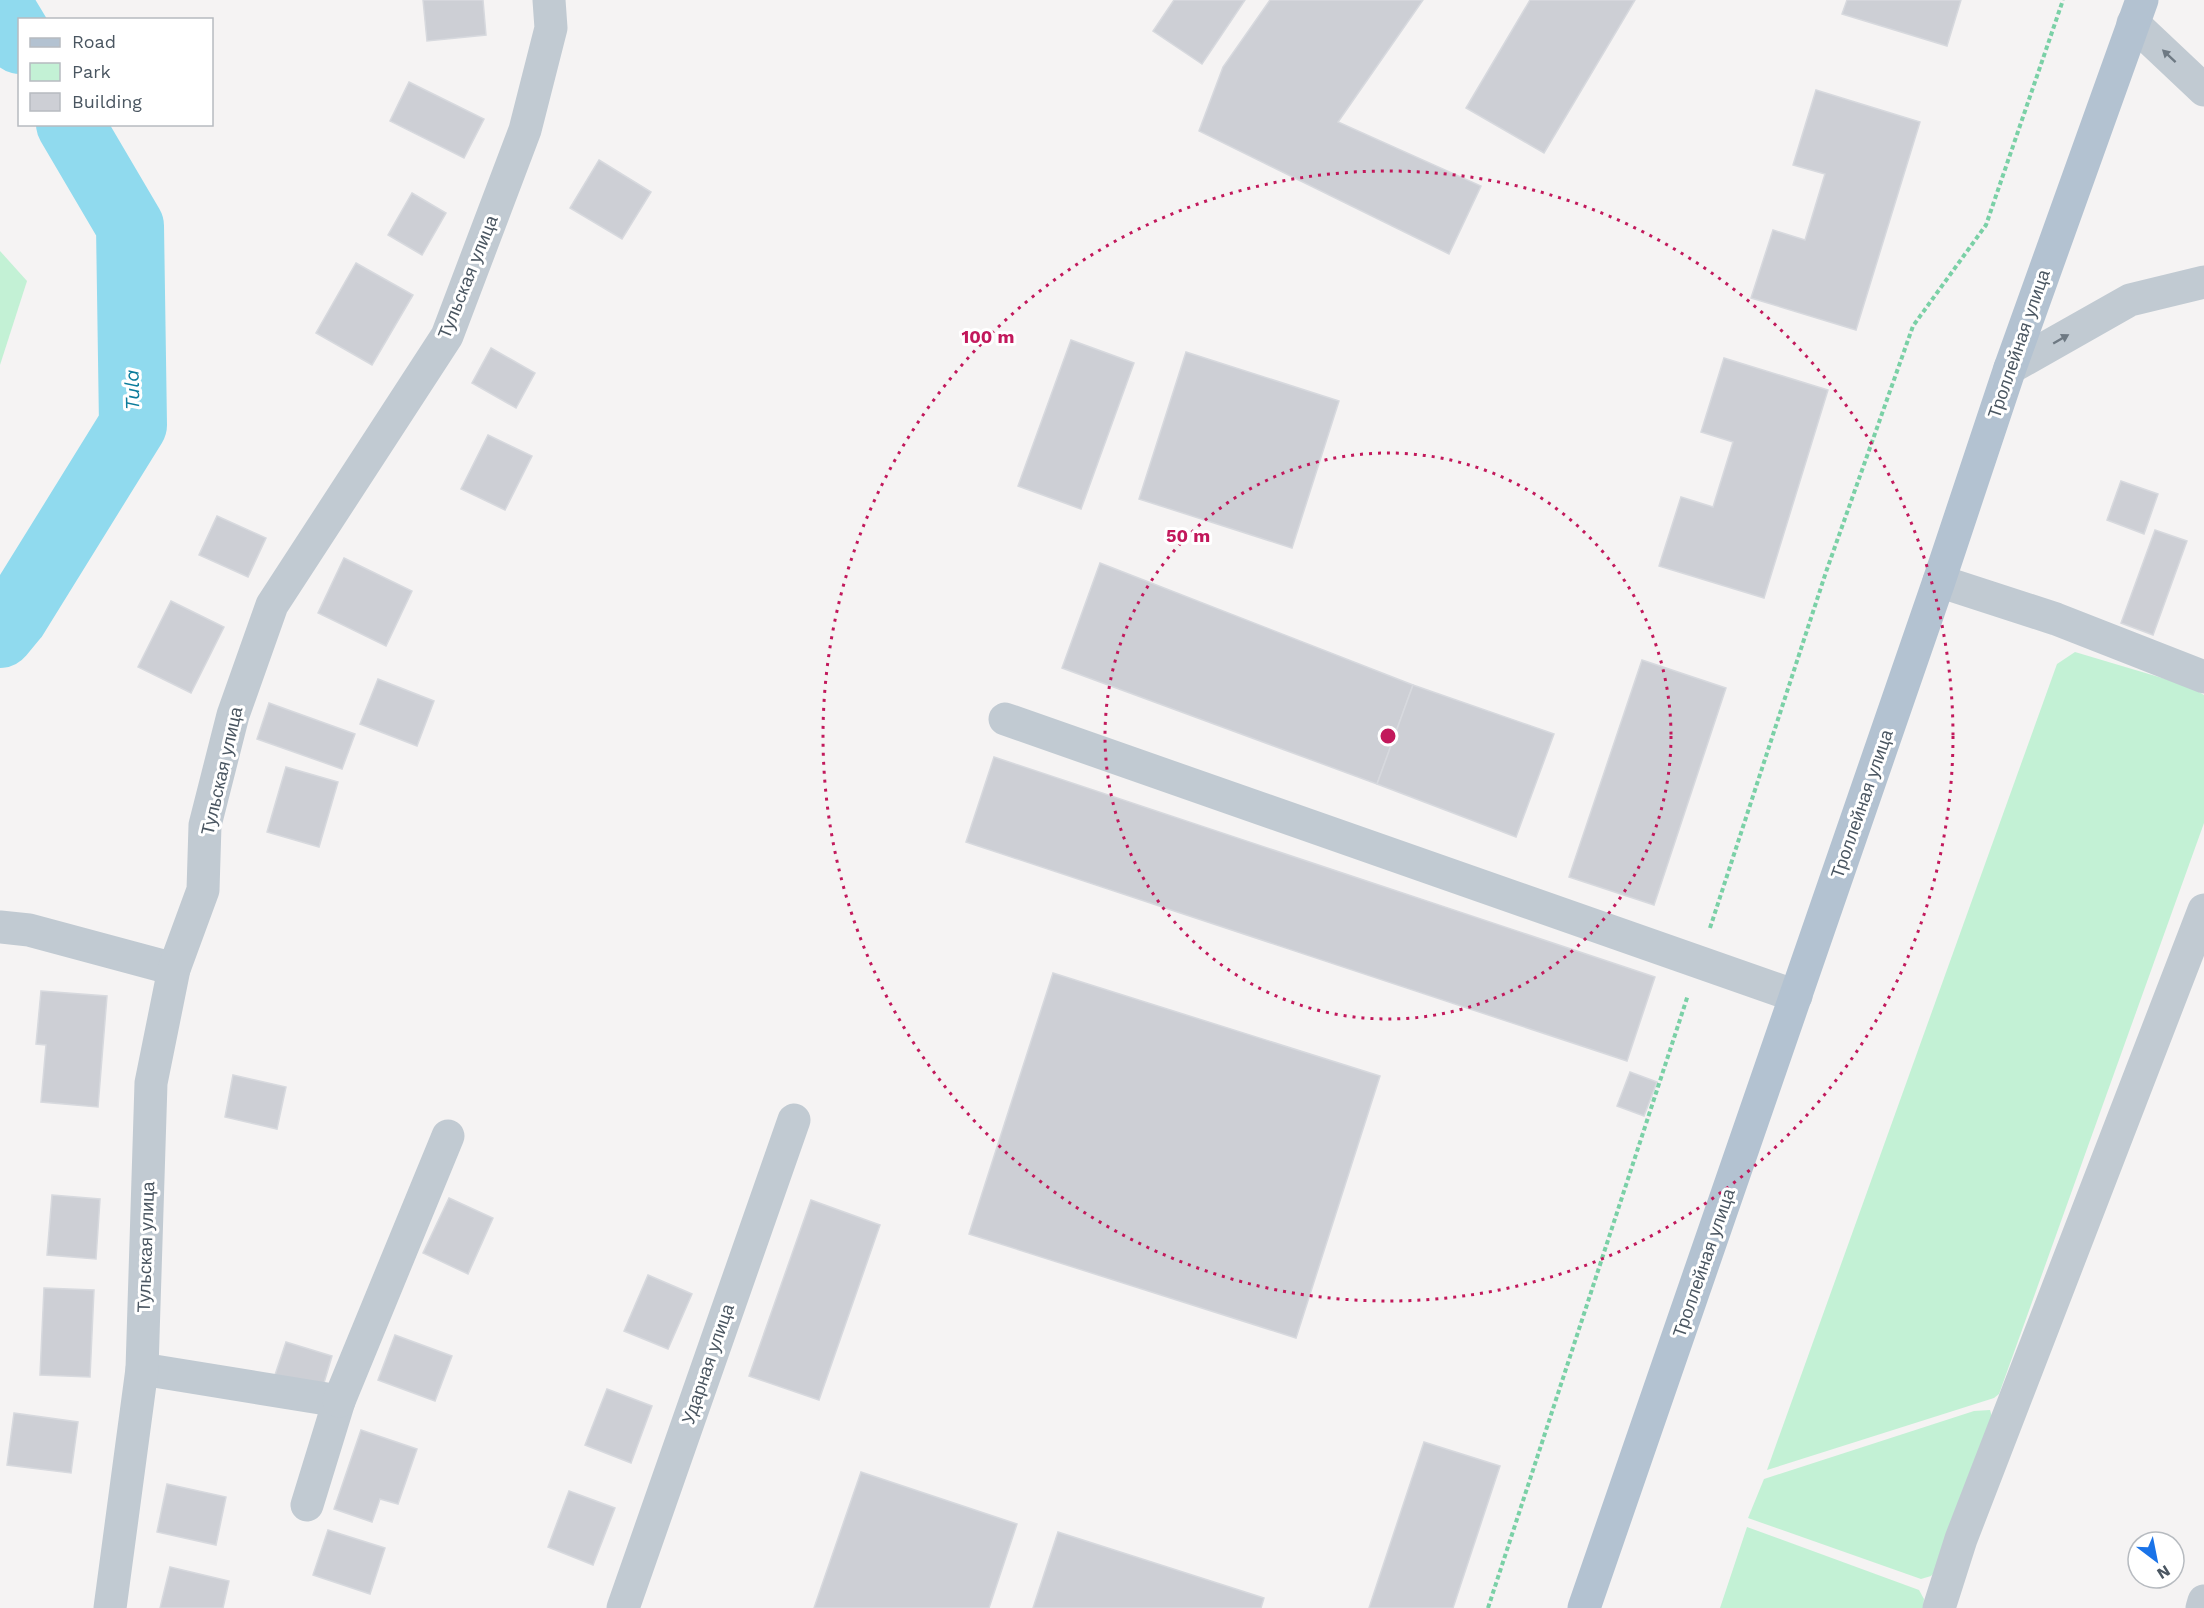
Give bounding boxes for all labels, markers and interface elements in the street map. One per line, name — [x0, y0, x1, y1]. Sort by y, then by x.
legend — [18, 18, 213, 126]
text: Road — [72, 31, 116, 52]
one-way arrow — [2162, 50, 2176, 64]
text: Park — [72, 61, 111, 82]
text: Building — [72, 91, 142, 112]
street label: Тульская улица — [433, 211, 502, 342]
street label: Троллейная улица — [1983, 266, 2054, 421]
text: 100 m — [961, 326, 1015, 347]
one-way arrow — [2053, 334, 2070, 344]
water label: Tula — [120, 369, 144, 411]
text: 50 m — [1166, 525, 1210, 546]
street label: Тульская улица — [197, 704, 247, 837]
centre of rings — [1378, 726, 1398, 746]
street label: Троллейная улица — [1826, 726, 1897, 881]
street label: Тульская улица — [133, 1180, 158, 1313]
street label: Троллейная улица — [1668, 1185, 1739, 1340]
street label: Ударная улица — [677, 1300, 738, 1427]
north arrow — [2126, 1530, 2186, 1590]
text: N — [2154, 1561, 2174, 1583]

